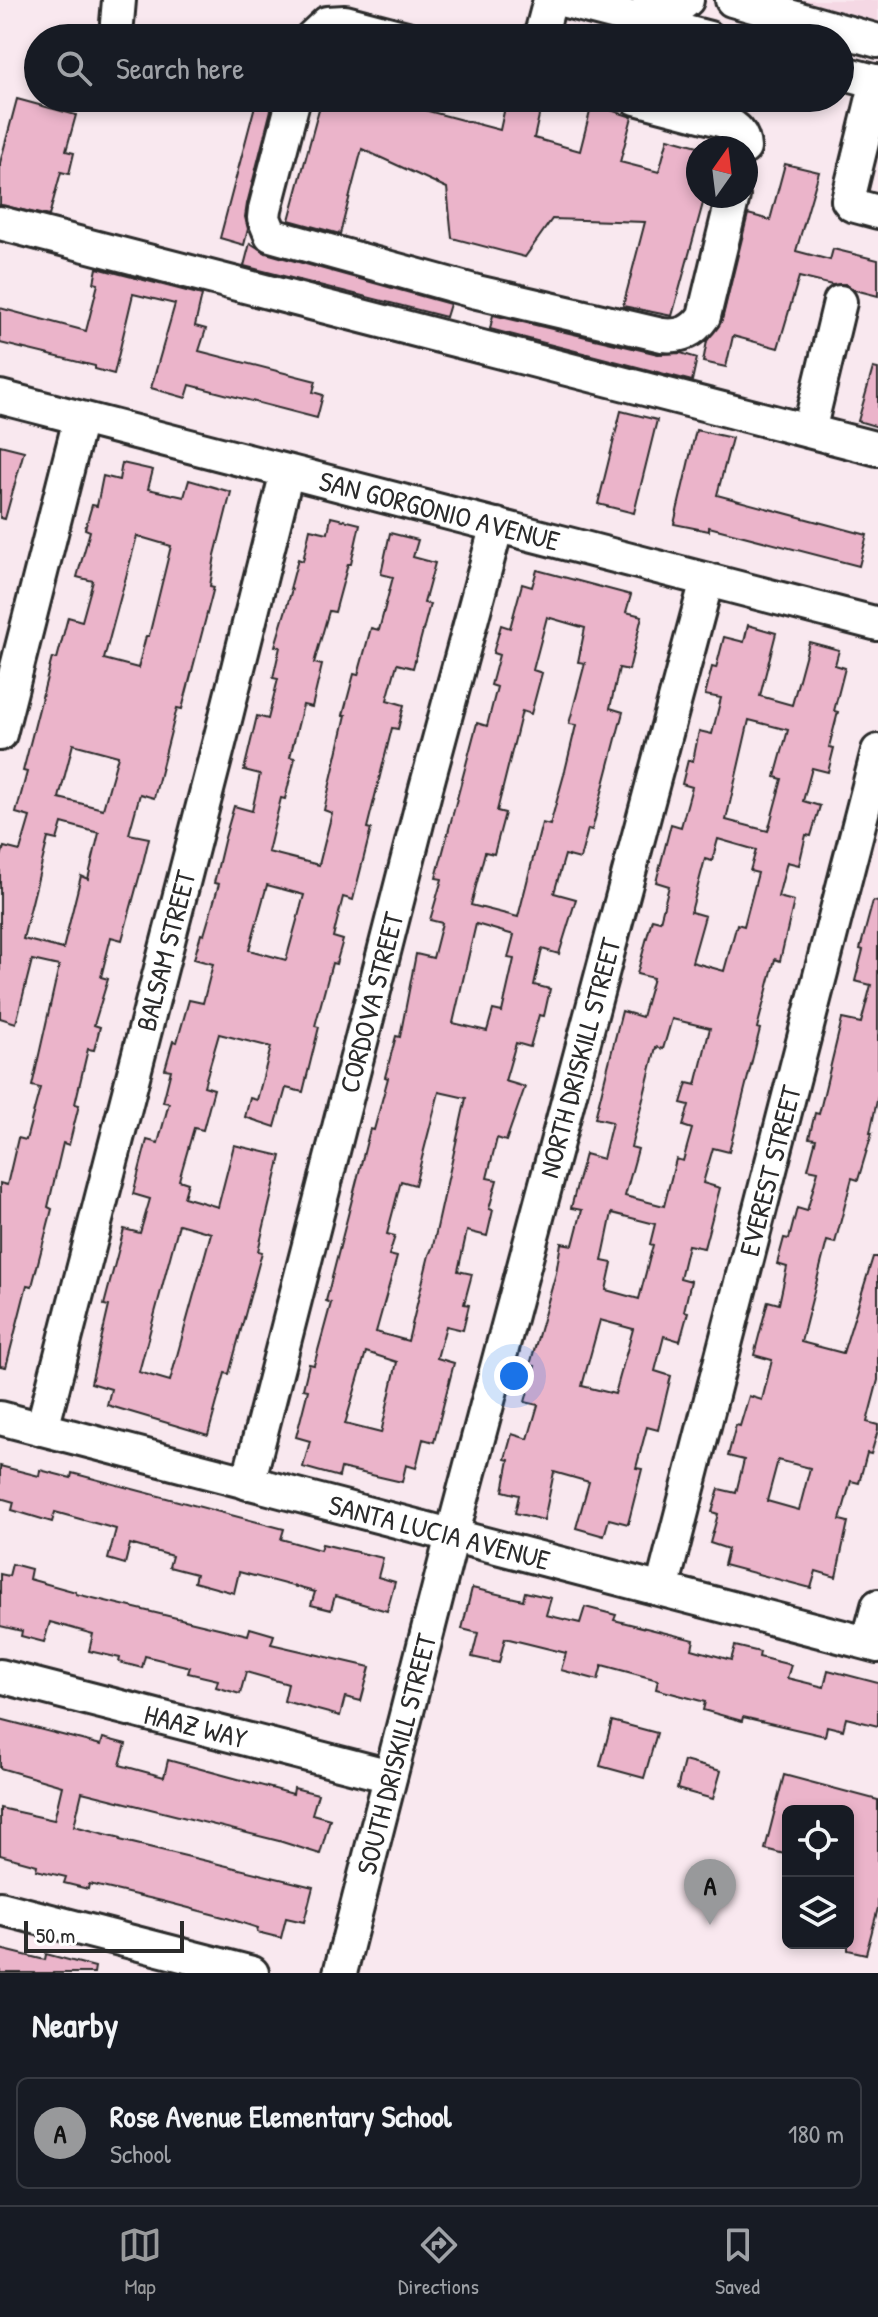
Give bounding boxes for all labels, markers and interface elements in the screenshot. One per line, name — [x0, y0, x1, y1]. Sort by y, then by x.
search box — [24, 24, 854, 112]
icon: search — [52, 46, 96, 90]
text: Search here — [116, 48, 244, 88]
north arrow — [686, 136, 758, 208]
street label: SAN GORGONIO AVENUE — [315, 461, 564, 560]
street label: BALSAM STREET — [127, 865, 205, 1035]
street label: CORDOVA STREET — [330, 907, 413, 1097]
street label: NORTH DRISKILL STREET — [529, 933, 630, 1182]
street label: EVEREST STREET — [730, 1081, 810, 1260]
your location — [494, 1356, 534, 1396]
street label: SANTA LUCIA AVENUE — [325, 1485, 554, 1579]
street label: SOUTH DRISKILL STREET — [347, 1629, 445, 1878]
street label: HAAZ WAY — [140, 1695, 252, 1758]
map controls — [782, 1805, 854, 1949]
button: locate — [782, 1805, 854, 1877]
pin: A — [684, 1859, 736, 1925]
button: layers — [782, 1877, 854, 1949]
scale bar — [24, 1917, 184, 1953]
text: 50 m — [36, 1920, 75, 1950]
text: Nearby — [32, 2002, 118, 2048]
text: Rose Avenue Elementary School — [110, 2096, 452, 2136]
text: A — [54, 2116, 66, 2151]
text: 180 m — [788, 2116, 844, 2151]
text: School — [110, 2136, 171, 2171]
tab: Map — [118, 2223, 162, 2301]
tab: Directions — [398, 2223, 479, 2301]
tab: Saved — [715, 2223, 760, 2301]

